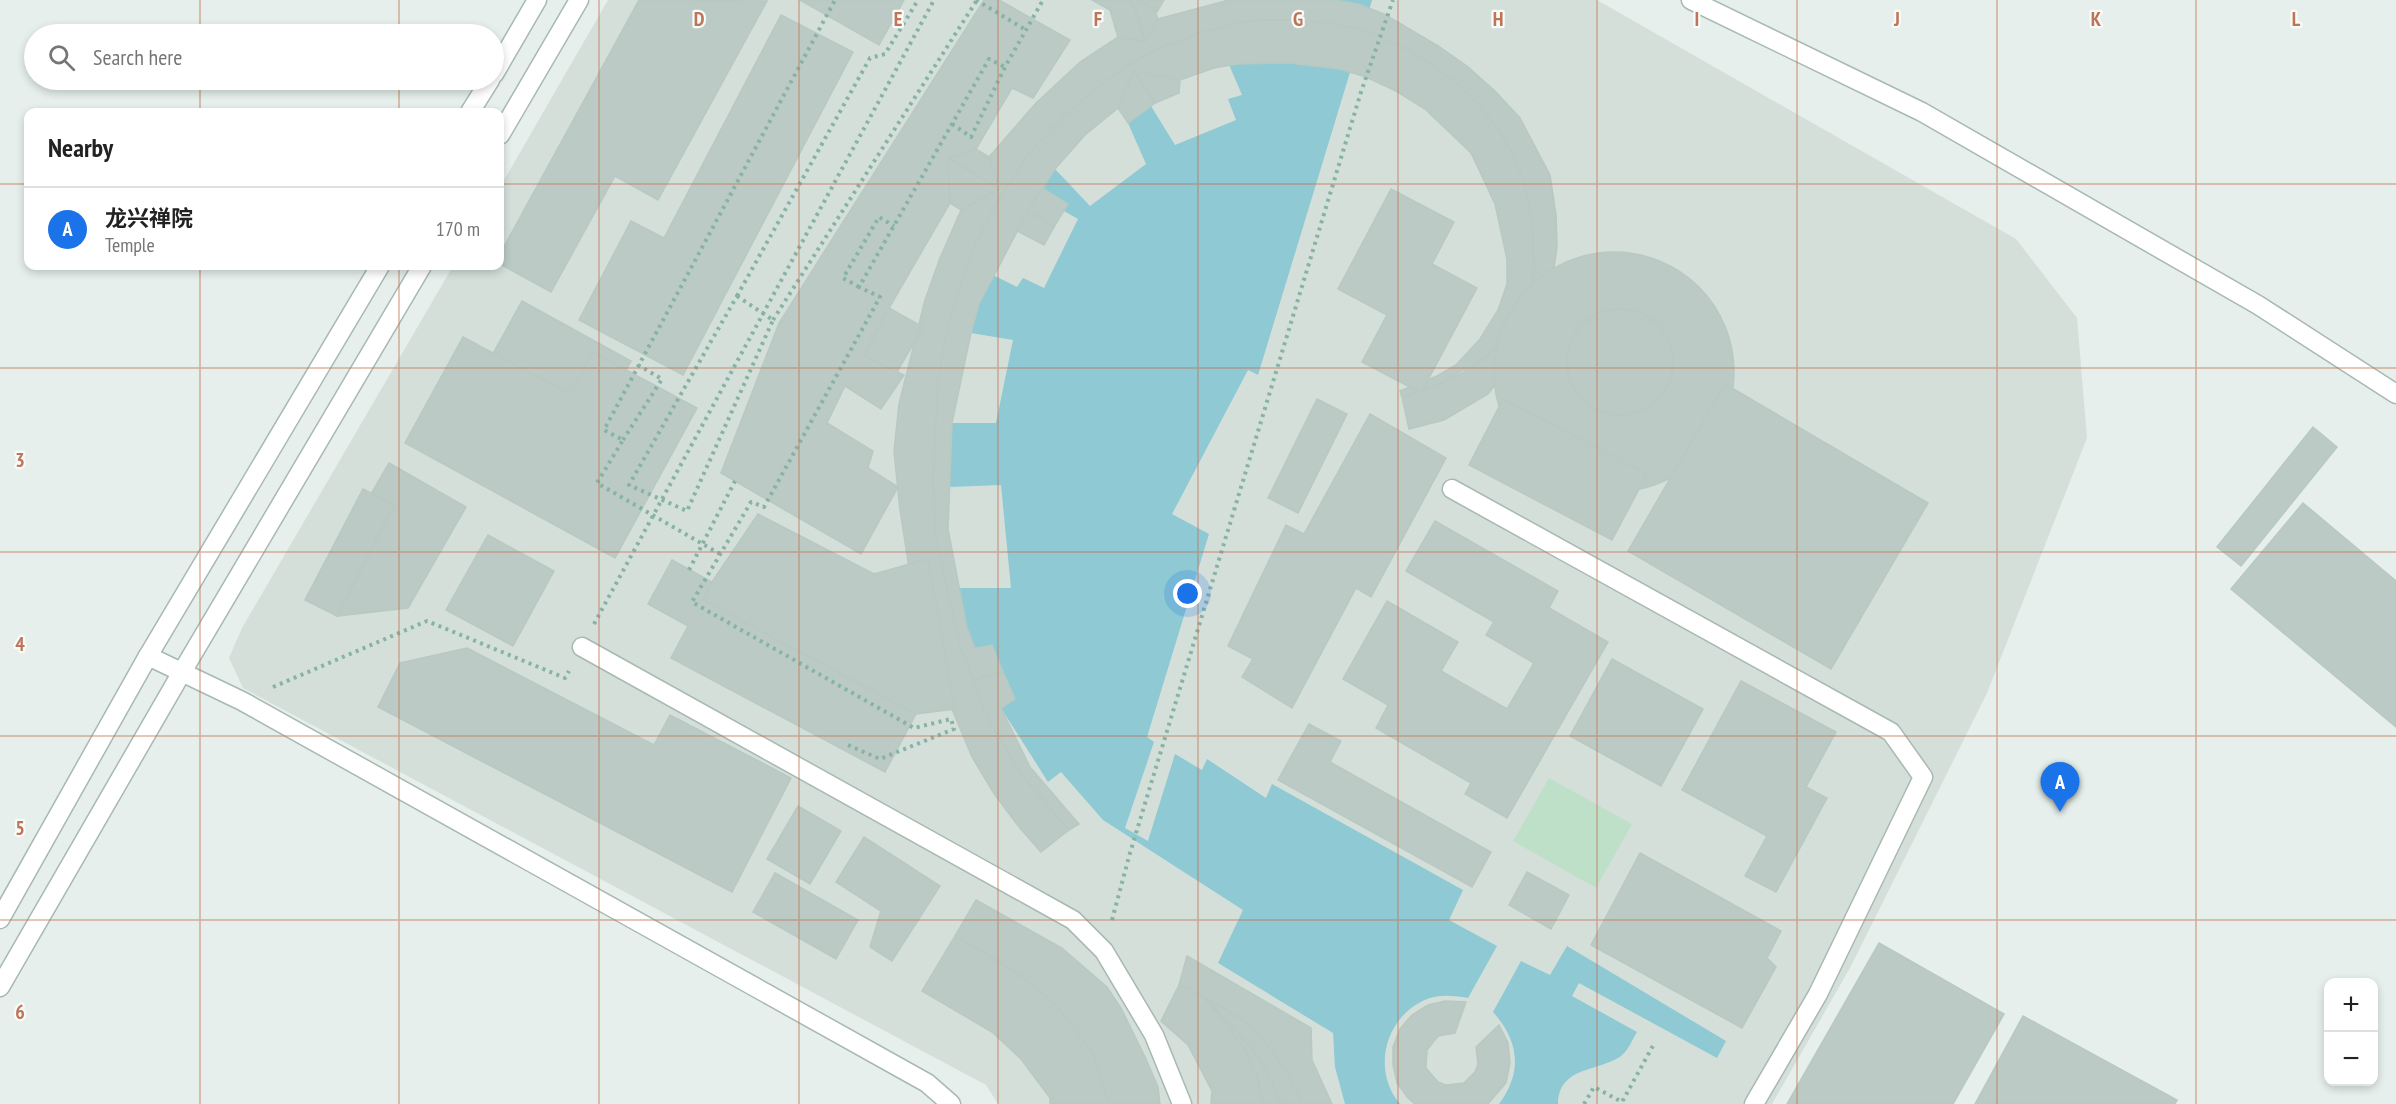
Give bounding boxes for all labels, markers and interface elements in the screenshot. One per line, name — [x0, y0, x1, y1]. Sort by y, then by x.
text: D — [694, 6, 705, 32]
text: E — [894, 6, 902, 32]
text: F — [1094, 6, 1102, 32]
text: G — [1293, 6, 1303, 32]
text: H — [1493, 6, 1503, 32]
text: I — [1695, 6, 1699, 32]
text: J — [1893, 6, 1900, 32]
text: K — [2091, 6, 2102, 32]
text: L — [2292, 6, 2301, 32]
search box — [24, 24, 504, 90]
icon: search — [45, 41, 78, 74]
text: Search here — [93, 43, 182, 71]
text: Nearby — [48, 131, 113, 164]
text: 龙兴禅院 — [105, 204, 193, 232]
text: A — [62, 216, 73, 242]
text: 170 m — [436, 216, 480, 242]
text: Temple — [105, 232, 155, 258]
text: 3 — [15, 447, 25, 473]
your location — [1173, 579, 1202, 608]
text: 4 — [15, 631, 25, 657]
pin: A — [2040, 762, 2080, 812]
text: 5 — [15, 815, 25, 841]
map controls — [2324, 978, 2378, 1086]
button: + — [2324, 978, 2378, 1032]
text: 6 — [15, 999, 25, 1025]
button: − — [2324, 1032, 2378, 1086]

